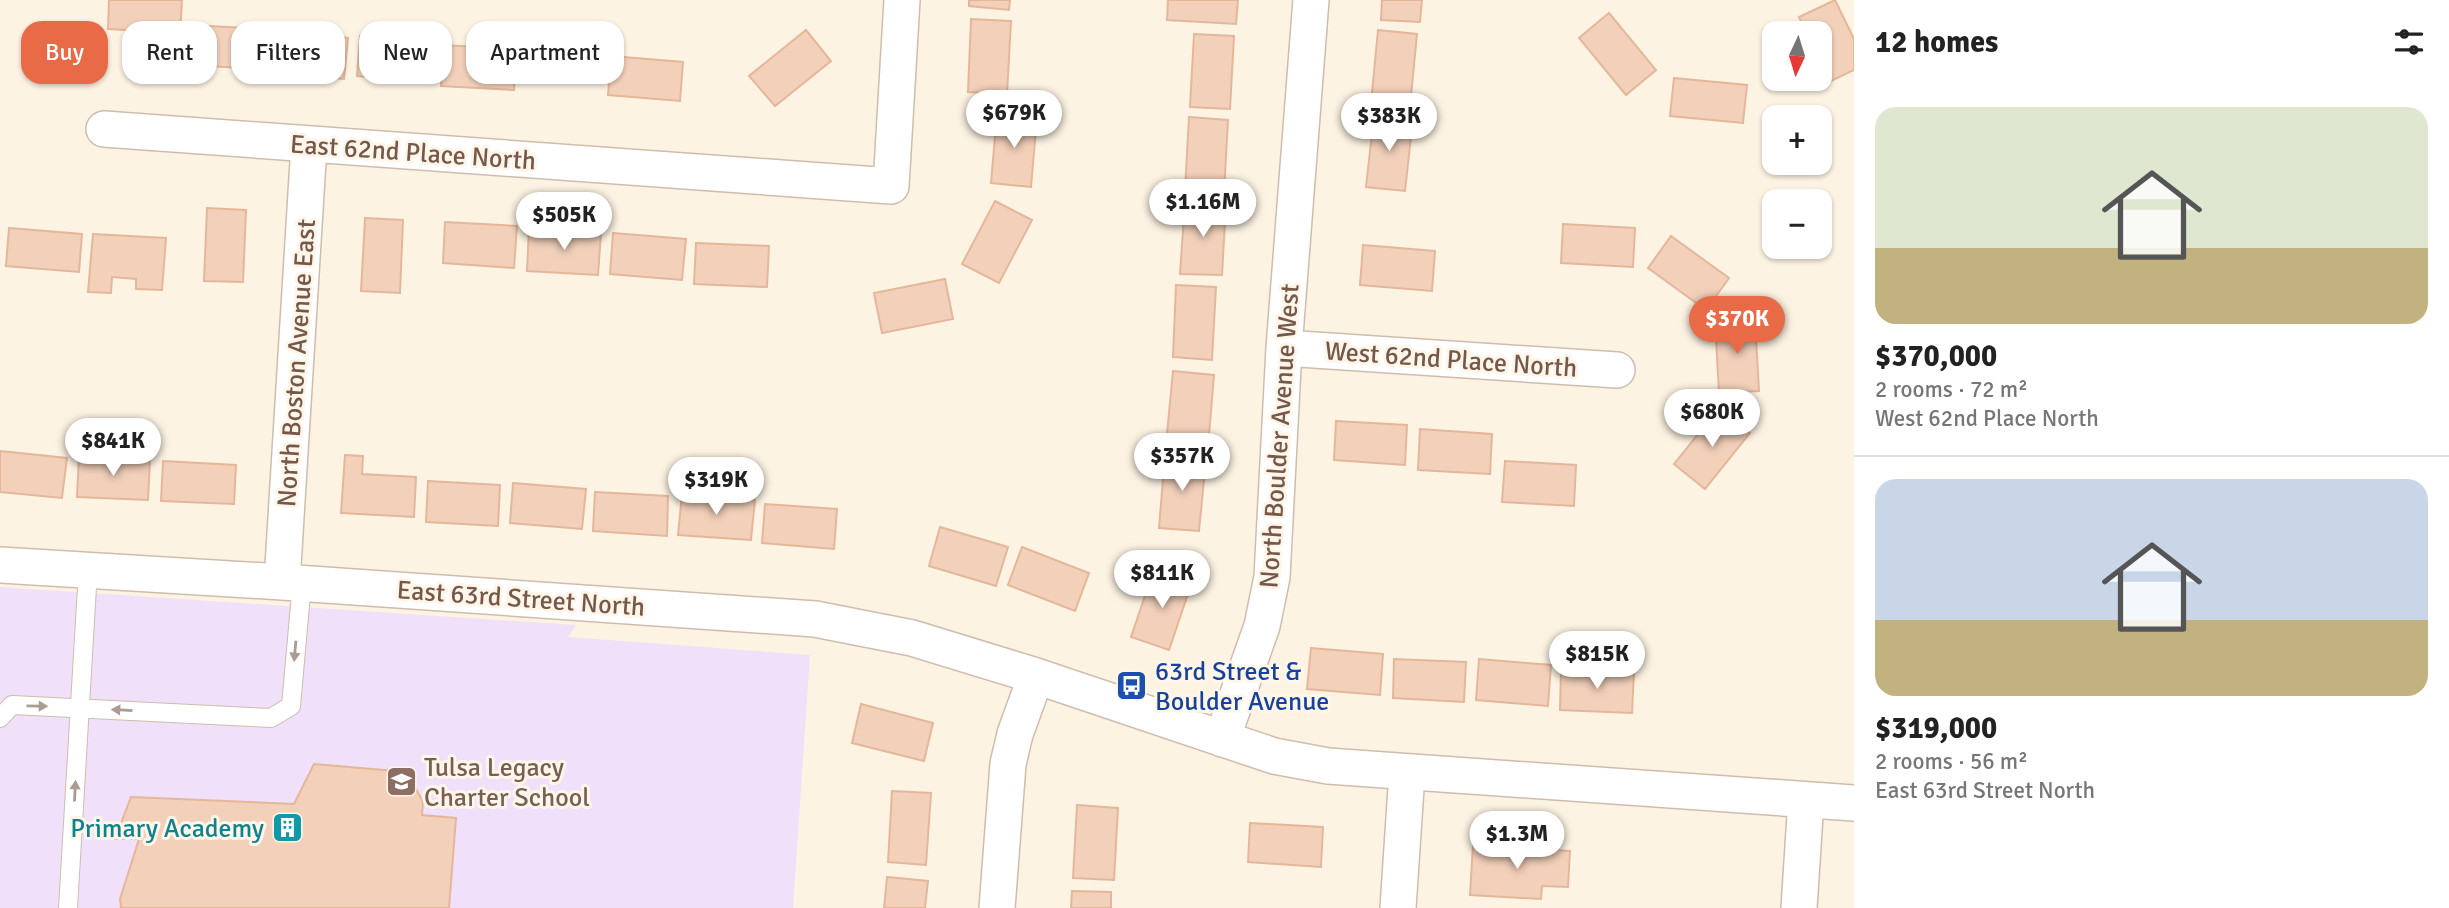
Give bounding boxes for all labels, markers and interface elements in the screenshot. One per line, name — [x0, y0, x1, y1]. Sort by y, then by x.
chip: Buy — [21, 21, 108, 84]
chip: Rent — [122, 21, 217, 84]
chip: Filters — [231, 21, 345, 84]
chip: New — [359, 21, 452, 84]
chip: Apartment — [466, 21, 624, 84]
north arrow — [1762, 21, 1832, 91]
map controls — [1762, 21, 1832, 259]
icon: filters — [2390, 23, 2428, 61]
text: 12 homes — [1875, 24, 1998, 61]
pin: $679K — [965, 90, 1063, 150]
pin: $383K — [1340, 94, 1438, 153]
text: $679K — [982, 98, 1046, 127]
text: $383K — [1357, 101, 1421, 130]
button: + — [1762, 105, 1832, 175]
street label: East 62nd Place North — [289, 128, 537, 178]
icon: home — [2089, 152, 2215, 278]
pin: $1.16M — [1146, 180, 1260, 239]
text: $1.16M — [1165, 187, 1241, 216]
button: − — [1762, 189, 1832, 259]
pin: $505K — [515, 192, 613, 252]
text: $505K — [532, 200, 596, 229]
street label: North Boston Avenue East — [271, 218, 323, 508]
street label: North Boulder Avenue West — [1253, 283, 1307, 589]
pin: $370K — [1688, 296, 1786, 356]
text: $370K — [1705, 304, 1769, 333]
street label: West 62nd Place North — [1324, 335, 1578, 385]
text: $370,000 — [1875, 338, 1997, 375]
text: 2 rooms · 72 m² — [1875, 375, 2028, 404]
pin: $680K — [1663, 390, 1761, 449]
text: $680K — [1680, 397, 1744, 426]
text: West 62nd Place North — [1875, 404, 2099, 433]
pin: $841K — [64, 419, 162, 478]
text: $841K — [81, 426, 145, 455]
pin: $357K — [1133, 434, 1231, 493]
text: $357K — [1150, 441, 1214, 470]
pin: $319K — [667, 458, 765, 517]
text: $319K — [684, 465, 748, 494]
icon: home — [2089, 524, 2215, 650]
pin: $811K — [1113, 550, 1211, 610]
text: $811K — [1130, 558, 1194, 587]
street label: East 63rd Street North — [396, 574, 646, 624]
pin: $815K — [1548, 632, 1646, 691]
text: $815K — [1565, 639, 1629, 668]
one-way arrow — [290, 640, 301, 662]
place label: 63rd Street & Boulder Avenue — [1155, 656, 1329, 718]
bus stop icon: 63rd Street & Boulder Avenue — [1115, 669, 1149, 703]
one-way arrow — [26, 700, 48, 712]
one-way arrow — [110, 704, 132, 715]
text: $319,000 — [1875, 710, 1997, 747]
text: 2 rooms · 56 m² — [1875, 747, 2028, 776]
place label: Tulsa Legacy Charter School — [424, 752, 590, 814]
school or university icon: Tulsa Legacy Charter School — [384, 765, 418, 799]
text: East 63rd Street North — [1875, 776, 2095, 805]
one-way arrow — [69, 780, 80, 802]
building icon: Primary Academy — [270, 811, 304, 845]
pin: $1.3M — [1468, 812, 1566, 871]
place label: Primary Academy — [70, 813, 264, 845]
text: $1.3M — [1485, 819, 1549, 848]

